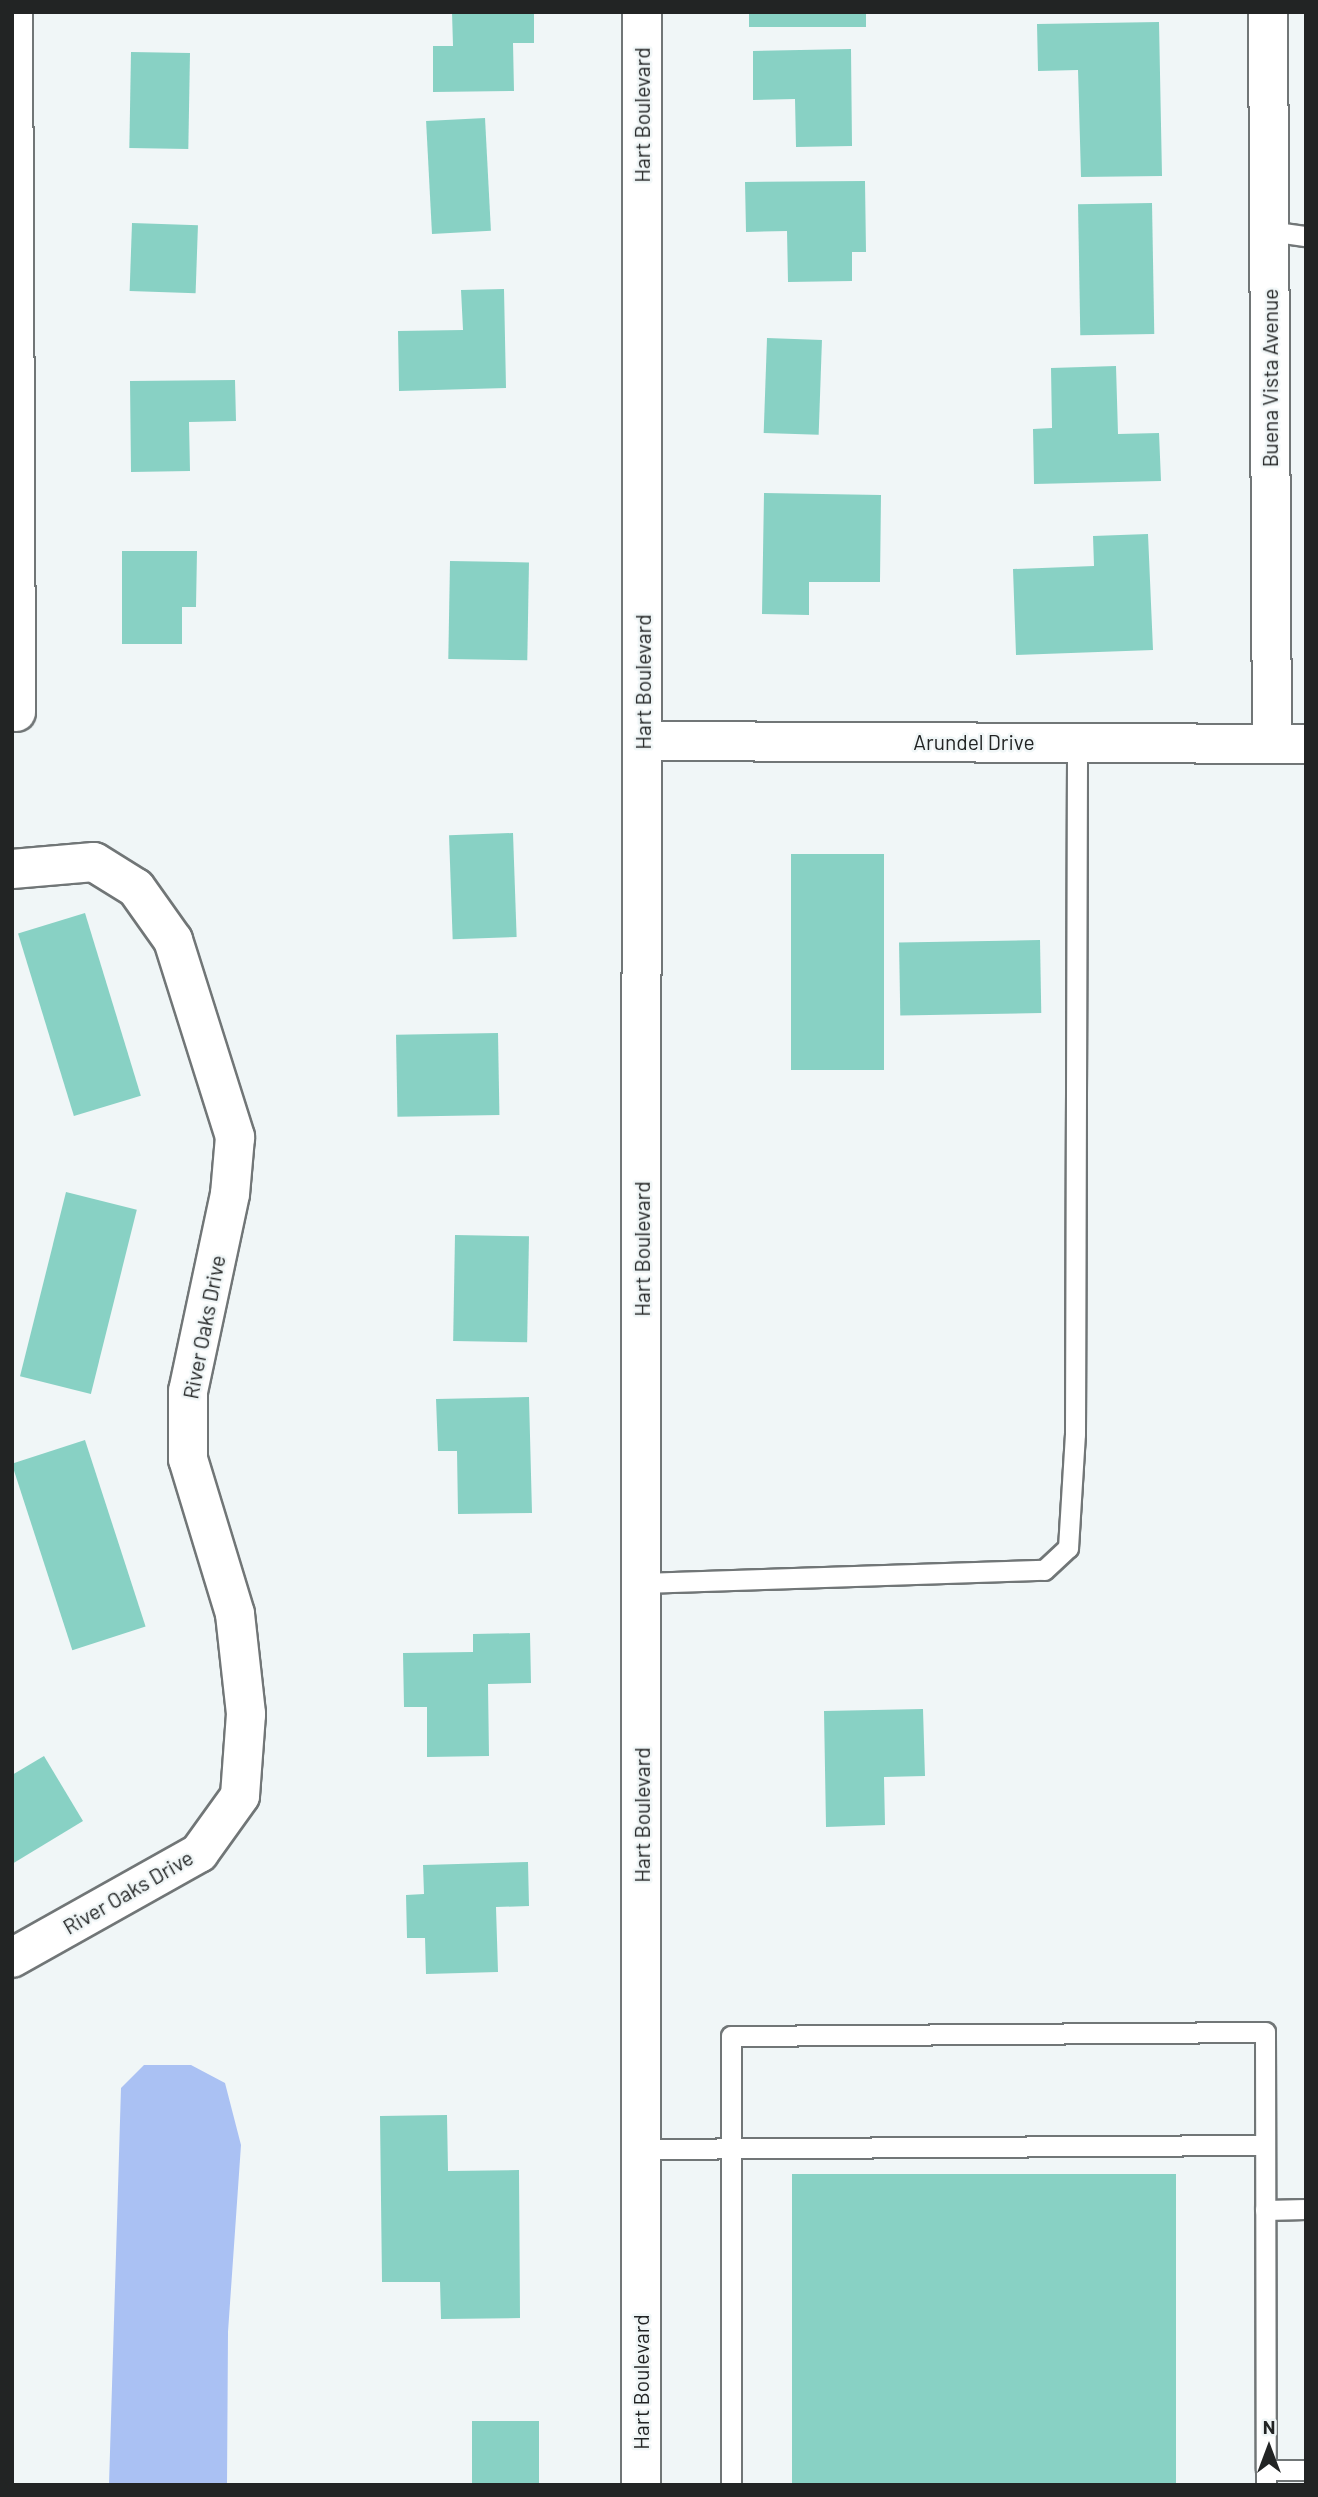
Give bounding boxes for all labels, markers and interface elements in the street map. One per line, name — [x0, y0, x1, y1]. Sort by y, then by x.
street label: Hart Boulevard — [629, 47, 655, 183]
street label: Buena Vista Avenue — [1257, 289, 1283, 467]
street label: Hart Boulevard — [630, 614, 656, 750]
street label: Arundel Drive — [913, 729, 1035, 755]
street label: Hart Boulevard — [629, 1181, 655, 1317]
street label: River Oaks Drive — [178, 1253, 230, 1401]
street label: Hart Boulevard — [629, 1747, 655, 1883]
street label: River Oaks Drive — [58, 1845, 198, 1939]
street label: Hart Boulevard — [628, 2314, 654, 2450]
north arrow — [1234, 2413, 1304, 2483]
text: N — [1263, 2415, 1275, 2438]

